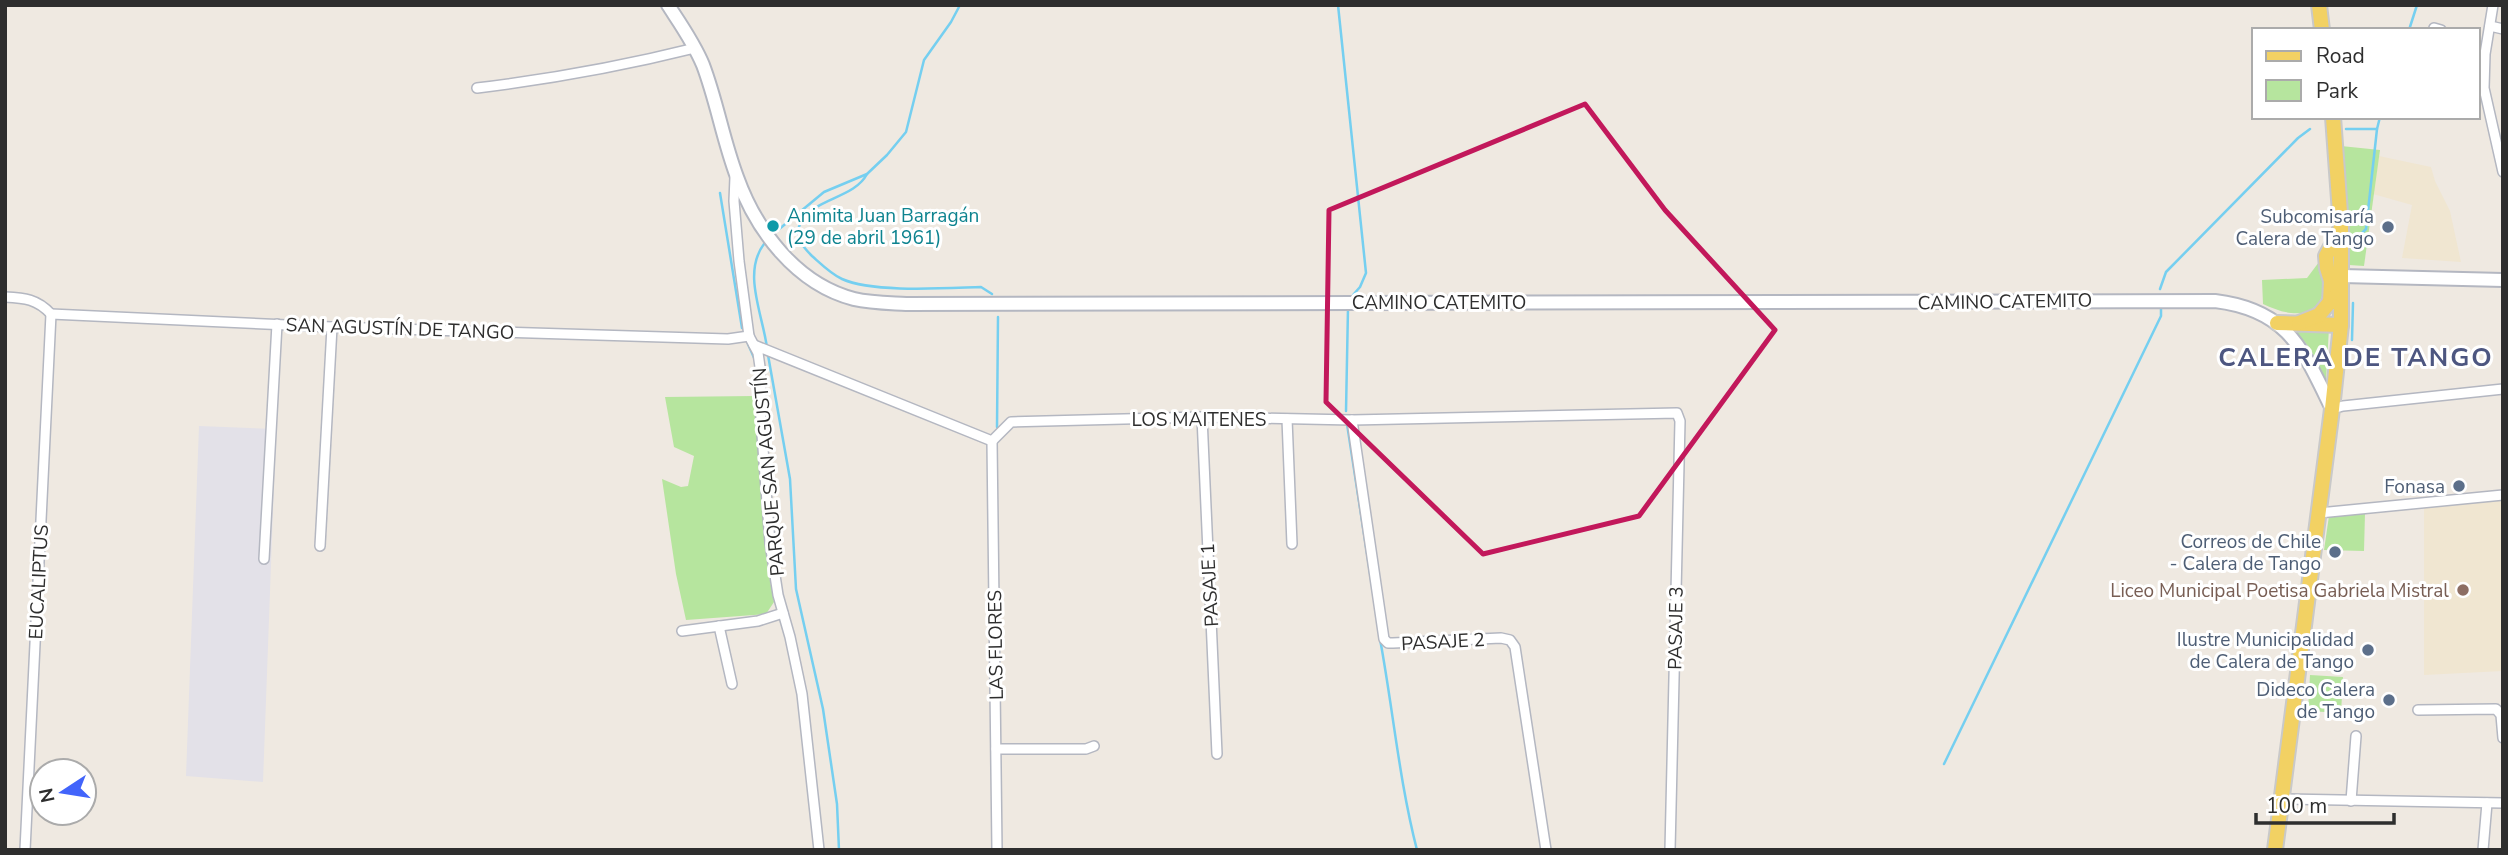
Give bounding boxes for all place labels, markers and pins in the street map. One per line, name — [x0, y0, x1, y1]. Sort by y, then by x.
place label: Animita Juan Barragán (29 de abril 1961) — [787, 203, 979, 251]
place label: Subcomisaría Calera de Tango — [2236, 204, 2374, 252]
marker: Animita Juan Barragán (29 de abril 1961) — [765, 218, 781, 234]
marker: Subcomisaría Calera de Tango — [2380, 219, 2396, 235]
place label: Fonasa — [2384, 474, 2445, 500]
marker: Fonasa — [2451, 478, 2467, 494]
place label: Correos de Chile - Calera de Tango — [2170, 529, 2321, 577]
marker: Correos de Chile - Calera de Tango — [2327, 544, 2343, 560]
place label: Liceo Municipal Poetisa Gabriela Mistral — [2110, 578, 2449, 604]
marker: Liceo Municipal Poetisa Gabriela Mistral — [2455, 582, 2471, 598]
place label: Ilustre Municipalidad de Calera de Tango — [2177, 627, 2354, 675]
marker: Ilustre Municipalidad de Calera de Tango — [2360, 642, 2376, 658]
place label: Dideco Calera de Tango — [2256, 677, 2375, 725]
marker: Dideco Calera de Tango — [2381, 692, 2397, 708]

